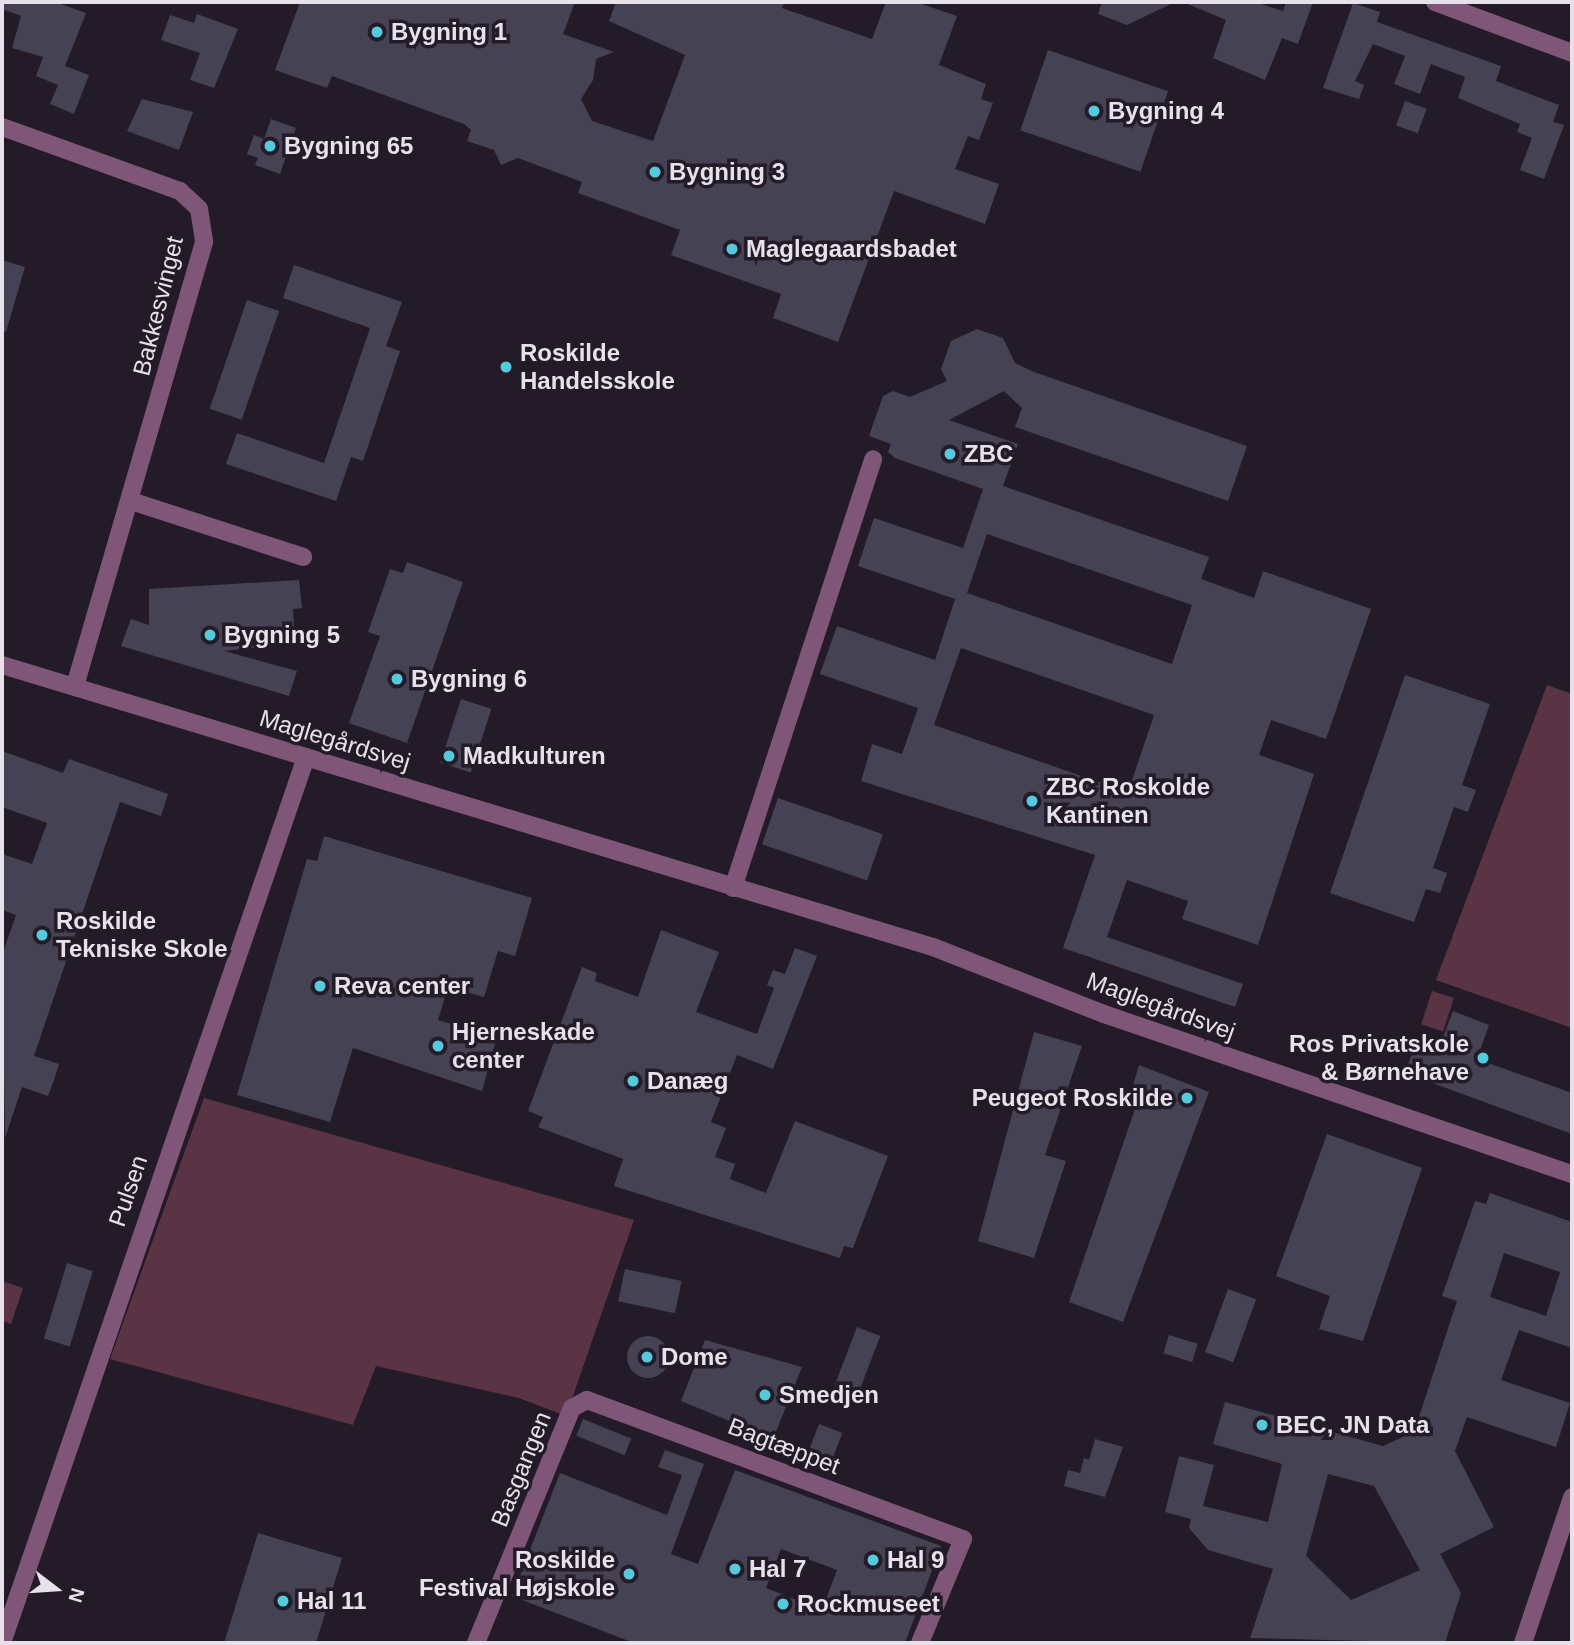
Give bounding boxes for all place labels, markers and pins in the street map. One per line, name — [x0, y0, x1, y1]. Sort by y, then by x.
place label: Bygning 1 — [391, 18, 507, 46]
marker: Bygning 1 — [369, 24, 385, 40]
place label: Bygning 4 — [1108, 97, 1224, 125]
marker: Bygning 4 — [1086, 103, 1102, 119]
place label: Bygning 65 — [284, 132, 413, 160]
marker: Bygning 65 — [262, 138, 278, 154]
place label: Bygning 3 — [669, 158, 785, 186]
marker: Bygning 3 — [647, 164, 663, 180]
place label: Maglegaardsbadet — [746, 235, 957, 263]
marker: Maglegaardsbadet — [724, 241, 740, 257]
place label: Roskilde Handelsskole — [520, 339, 675, 395]
marker: Roskilde Handelsskole — [498, 359, 514, 375]
place label: ZBC — [964, 440, 1013, 468]
marker: ZBC — [942, 446, 958, 462]
place label: Bygning 5 — [224, 621, 340, 649]
marker: Bygning 5 — [202, 627, 218, 643]
place label: Bygning 6 — [411, 665, 527, 693]
marker: Bygning 6 — [389, 671, 405, 687]
place label: Madkulturen — [463, 742, 606, 770]
marker: Madkulturen — [441, 748, 457, 764]
place label: ZBC Roskolde Kantinen — [1046, 773, 1210, 829]
marker: ZBC Roskolde Kantinen — [1024, 793, 1040, 809]
place label: Roskilde Tekniske Skole — [56, 907, 228, 963]
marker: Roskilde Tekniske Skole — [34, 927, 50, 943]
place label: Reva center — [334, 972, 470, 1000]
marker: Reva center — [312, 978, 328, 994]
place label: Hjerneskade center — [452, 1018, 595, 1074]
place label: Ros Privatskole & Børnehave — [1289, 1030, 1469, 1086]
marker: Hjerneskade center — [430, 1038, 446, 1054]
marker: Ros Privatskole & Børnehave — [1475, 1050, 1491, 1066]
place label: Danæg — [647, 1067, 728, 1095]
marker: Danæg — [625, 1073, 641, 1089]
place label: Peugeot Roskilde — [972, 1084, 1173, 1112]
marker: Peugeot Roskilde — [1179, 1090, 1195, 1106]
place label: Dome — [661, 1343, 728, 1371]
marker: Dome — [639, 1349, 655, 1365]
place label: Smedjen — [779, 1381, 879, 1409]
marker: Smedjen — [757, 1387, 773, 1403]
place label: BEC, JN Data — [1276, 1411, 1429, 1439]
marker: BEC, JN Data — [1254, 1417, 1270, 1433]
place label: Roskilde Festival Højskole — [419, 1546, 615, 1602]
place label: Hal 9 — [887, 1546, 944, 1574]
marker: Hal 9 — [865, 1552, 881, 1568]
place label: Hal 7 — [749, 1555, 806, 1583]
marker: Hal 7 — [727, 1561, 743, 1577]
marker: Roskilde Festival Højskole — [621, 1566, 637, 1582]
place label: Hal 11 — [297, 1587, 366, 1615]
place label: Rockmuseet — [797, 1590, 940, 1618]
marker: Hal 11 — [275, 1593, 291, 1609]
marker: Rockmuseet — [775, 1596, 791, 1612]

